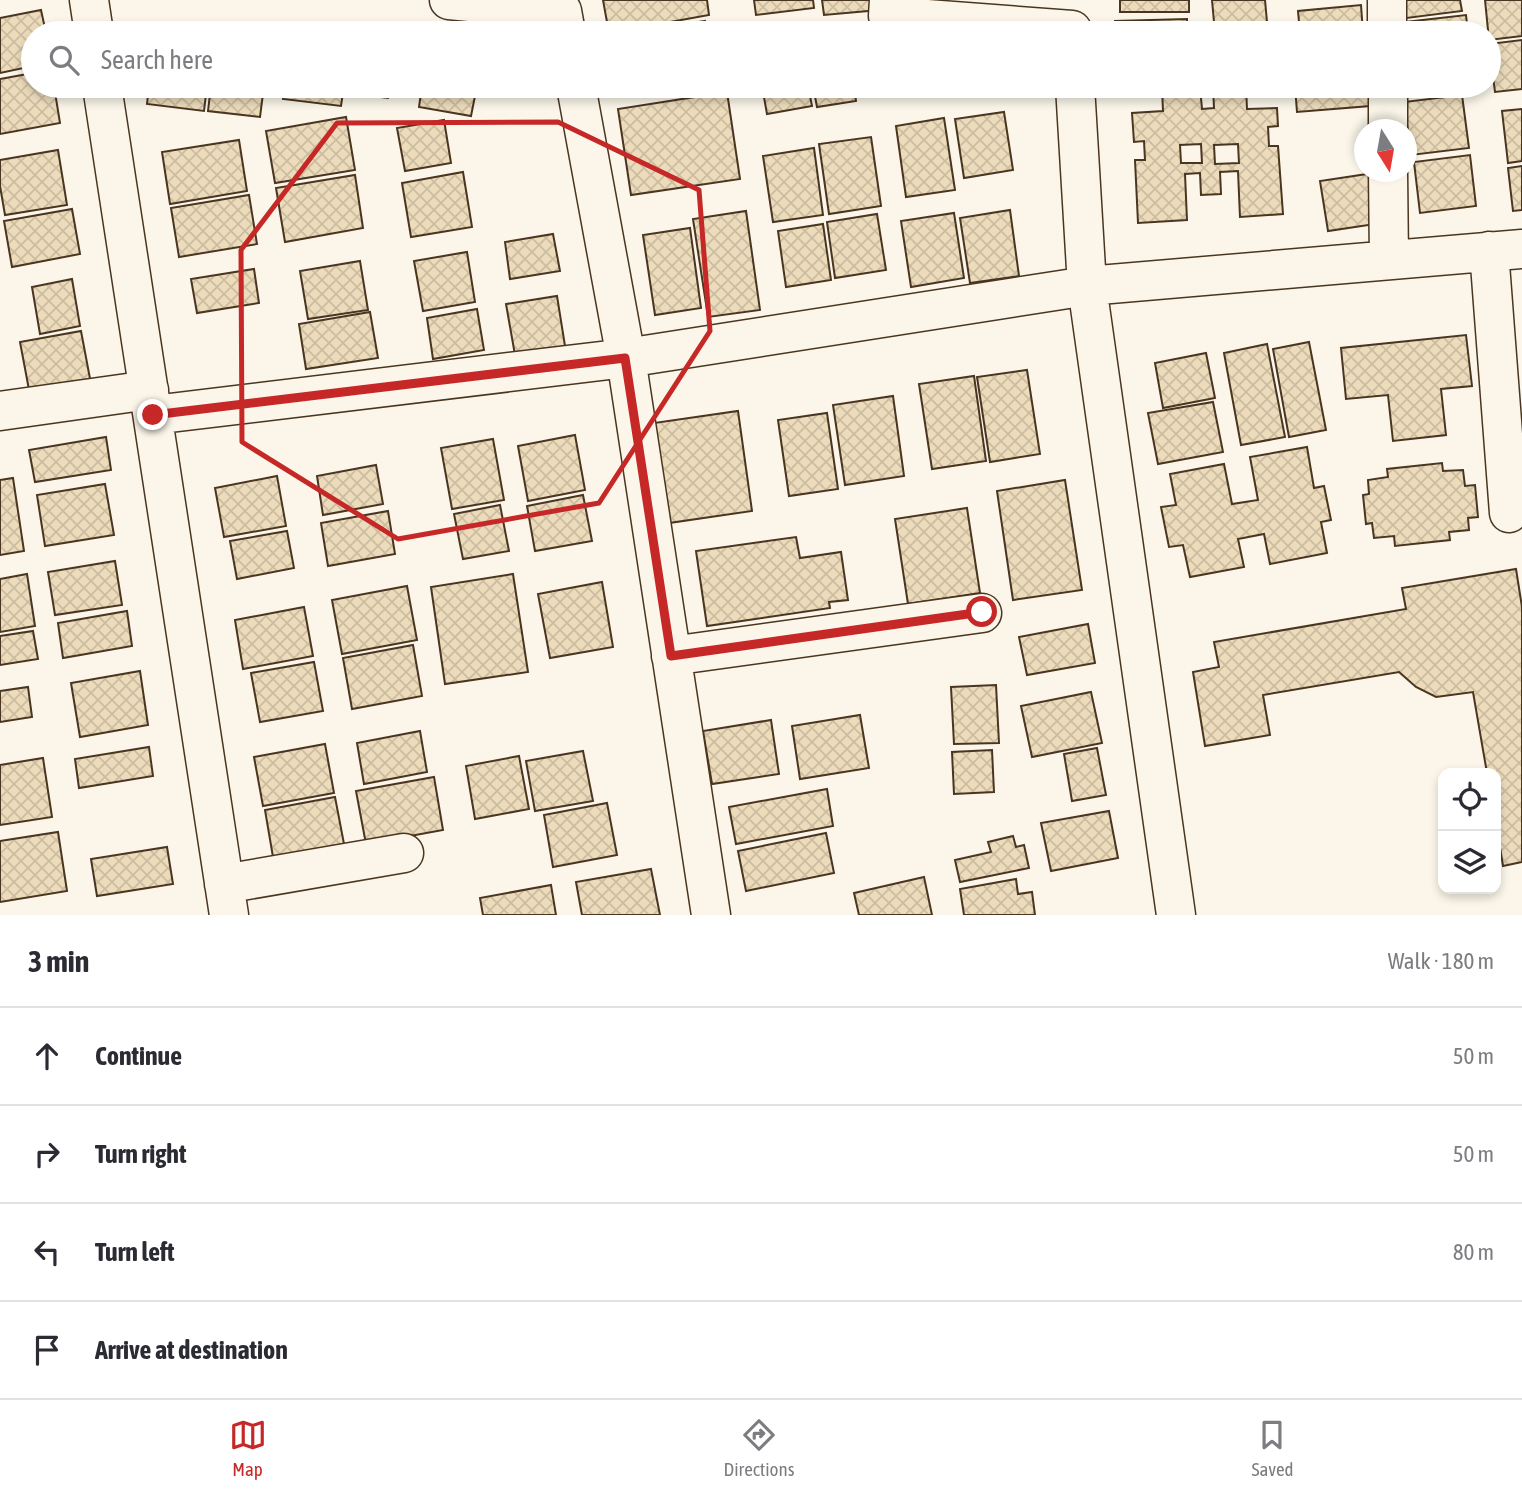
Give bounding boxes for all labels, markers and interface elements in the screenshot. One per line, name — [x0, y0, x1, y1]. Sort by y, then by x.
search box — [21, 21, 1501, 98]
icon: search — [45, 41, 83, 79]
text: Search here — [101, 45, 213, 75]
north arrow — [1354, 119, 1417, 182]
route end — [137, 399, 168, 430]
route start — [966, 596, 997, 627]
map controls — [1438, 768, 1501, 894]
button: locate — [1438, 768, 1501, 831]
button: layers — [1438, 831, 1501, 894]
text: 3 min — [28, 944, 89, 978]
text: Walk · 180 m — [1388, 948, 1494, 974]
icon: ahead — [28, 1037, 66, 1075]
text: Continue — [95, 1041, 182, 1071]
text: 50 m — [1453, 1043, 1494, 1069]
icon: right — [28, 1135, 66, 1173]
text: Turn right — [95, 1139, 186, 1169]
text: 50 m — [1453, 1141, 1494, 1167]
icon: left — [28, 1233, 66, 1271]
text: Turn left — [95, 1237, 175, 1267]
text: 80 m — [1453, 1239, 1494, 1265]
icon: arrive — [28, 1331, 66, 1369]
text: Arrive at destination — [95, 1335, 288, 1365]
tab: Map — [229, 1416, 267, 1480]
tab: Directions — [724, 1416, 794, 1480]
tab: Saved — [1251, 1416, 1293, 1480]

